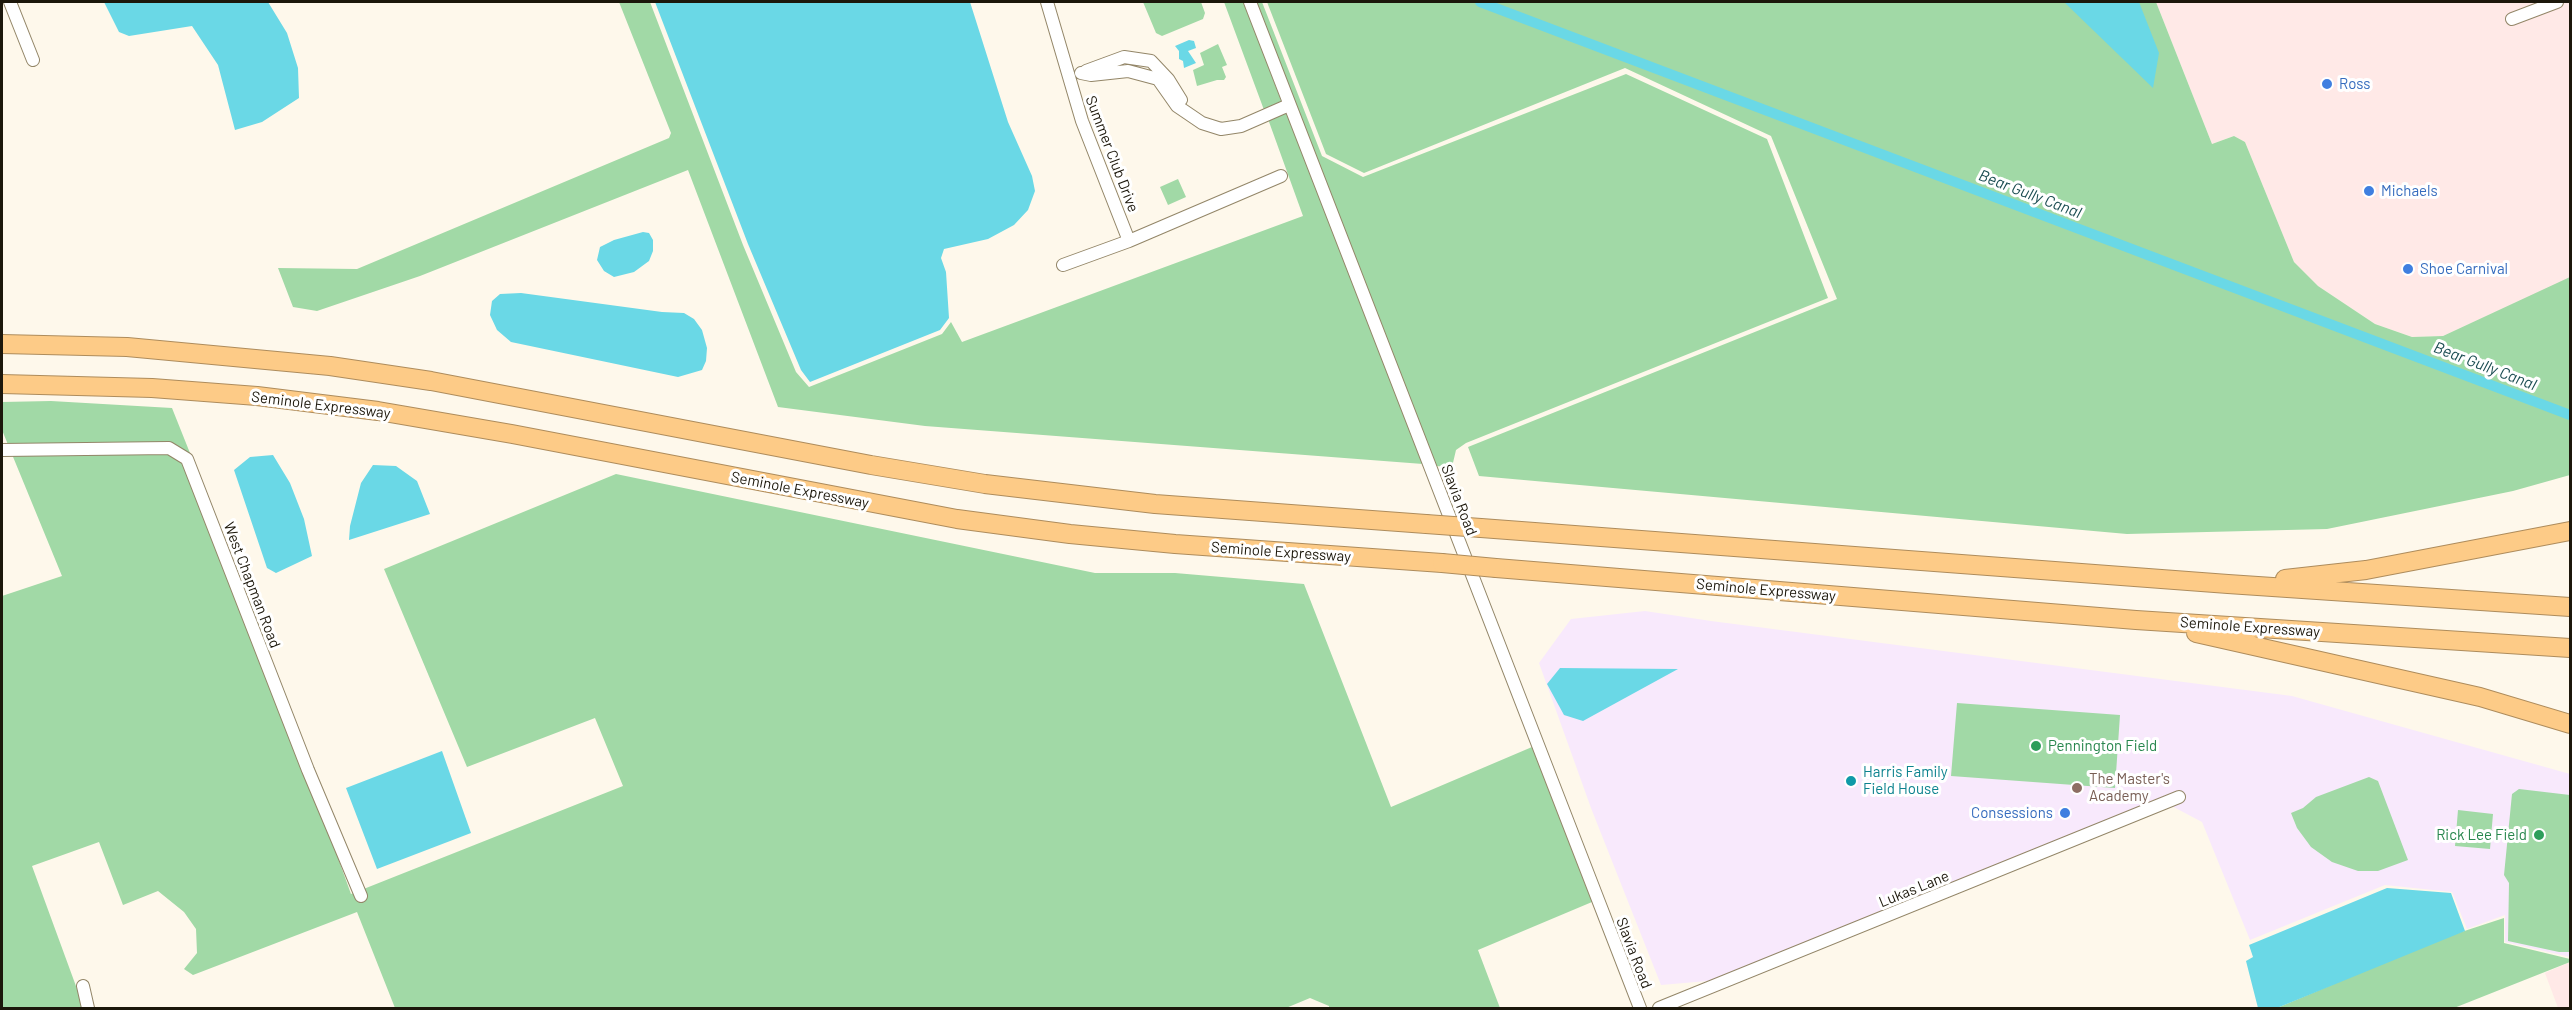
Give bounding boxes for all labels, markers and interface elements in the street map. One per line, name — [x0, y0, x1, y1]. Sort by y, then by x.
place label: Ross — [2339, 75, 2371, 93]
marker: Ross — [2320, 77, 2334, 91]
street label: Summer Club Drive — [1082, 93, 1142, 215]
water label: Bear Gully Canal — [1976, 166, 2084, 222]
place label: Michaels — [2381, 182, 2438, 200]
marker: Michaels — [2362, 184, 2376, 198]
place label: Shoe Carnival — [2420, 260, 2508, 278]
marker: Shoe Carnival — [2401, 262, 2415, 276]
water label: Bear Gully Canal — [2431, 338, 2539, 394]
street label: Seminole Expressway — [250, 388, 392, 422]
street label: Slavia Road — [1437, 462, 1481, 538]
street label: Seminole Expressway — [729, 468, 871, 512]
street label: West Chapman Road — [220, 520, 284, 650]
street label: Seminole Expressway — [1210, 538, 1352, 566]
street label: Seminole Expressway — [1695, 575, 1837, 605]
street label: Seminole Expressway — [2179, 613, 2321, 641]
place label: Pennington Field — [2048, 737, 2157, 755]
marker: Pennington Field — [2029, 739, 2043, 753]
place label: Harris Family Field House — [1863, 763, 1948, 798]
place label: The Master's Academy — [2089, 770, 2170, 805]
marker: Harris Family Field House — [1844, 774, 1858, 788]
marker: The Master's Academy — [2070, 781, 2084, 795]
place label: Consessions — [1971, 804, 2053, 822]
marker: Consessions — [2058, 806, 2072, 820]
place label: Rick Lee Field — [2436, 826, 2527, 844]
marker: Rick Lee Field — [2532, 828, 2546, 842]
street label: Lukas Lane — [1876, 867, 1952, 911]
street label: Slavia Road — [1612, 915, 1656, 991]

